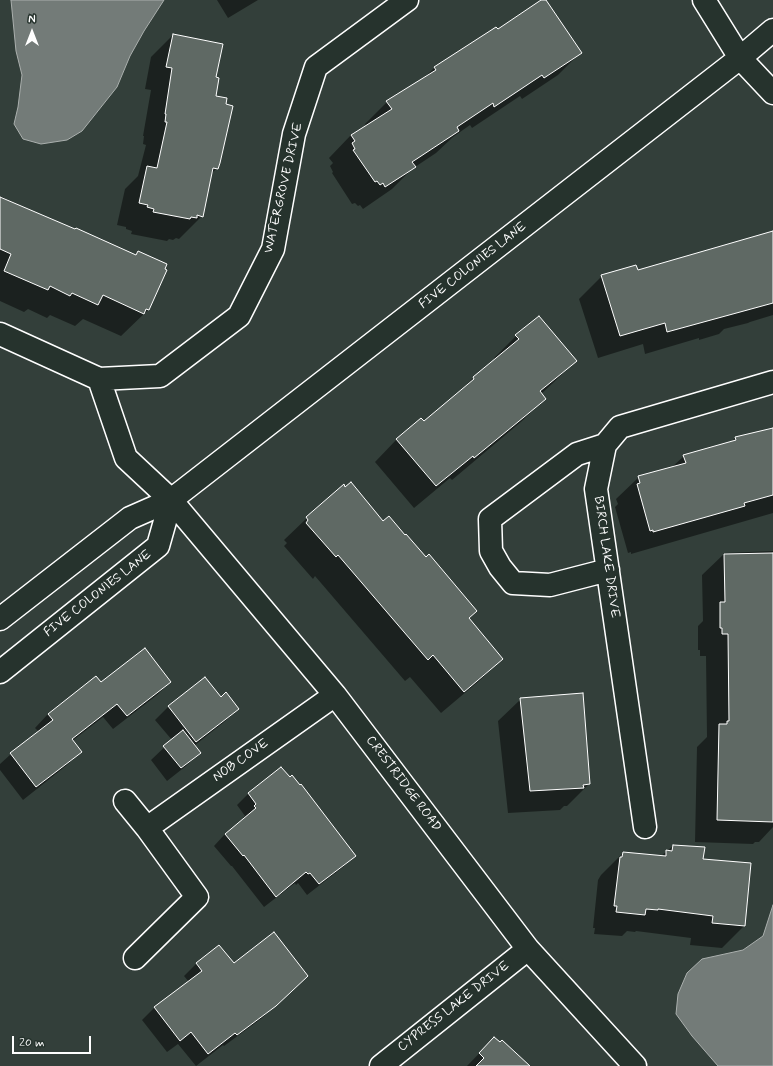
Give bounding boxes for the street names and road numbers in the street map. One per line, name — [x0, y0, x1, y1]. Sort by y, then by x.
street label: WATERGROVE DRIVE — [261, 121, 307, 255]
street label: FIVE COLONIES LANE — [416, 219, 530, 313]
street label: BIRCH LAKE DRIVE — [590, 495, 622, 619]
street label: FIVE COLONIES LANE — [41, 547, 155, 641]
street label: CRESTRIDGE ROAD — [362, 733, 444, 835]
street label: NOB COVE — [210, 736, 272, 786]
street label: CYPRESS LAKE DRIVE — [395, 959, 513, 1055]

